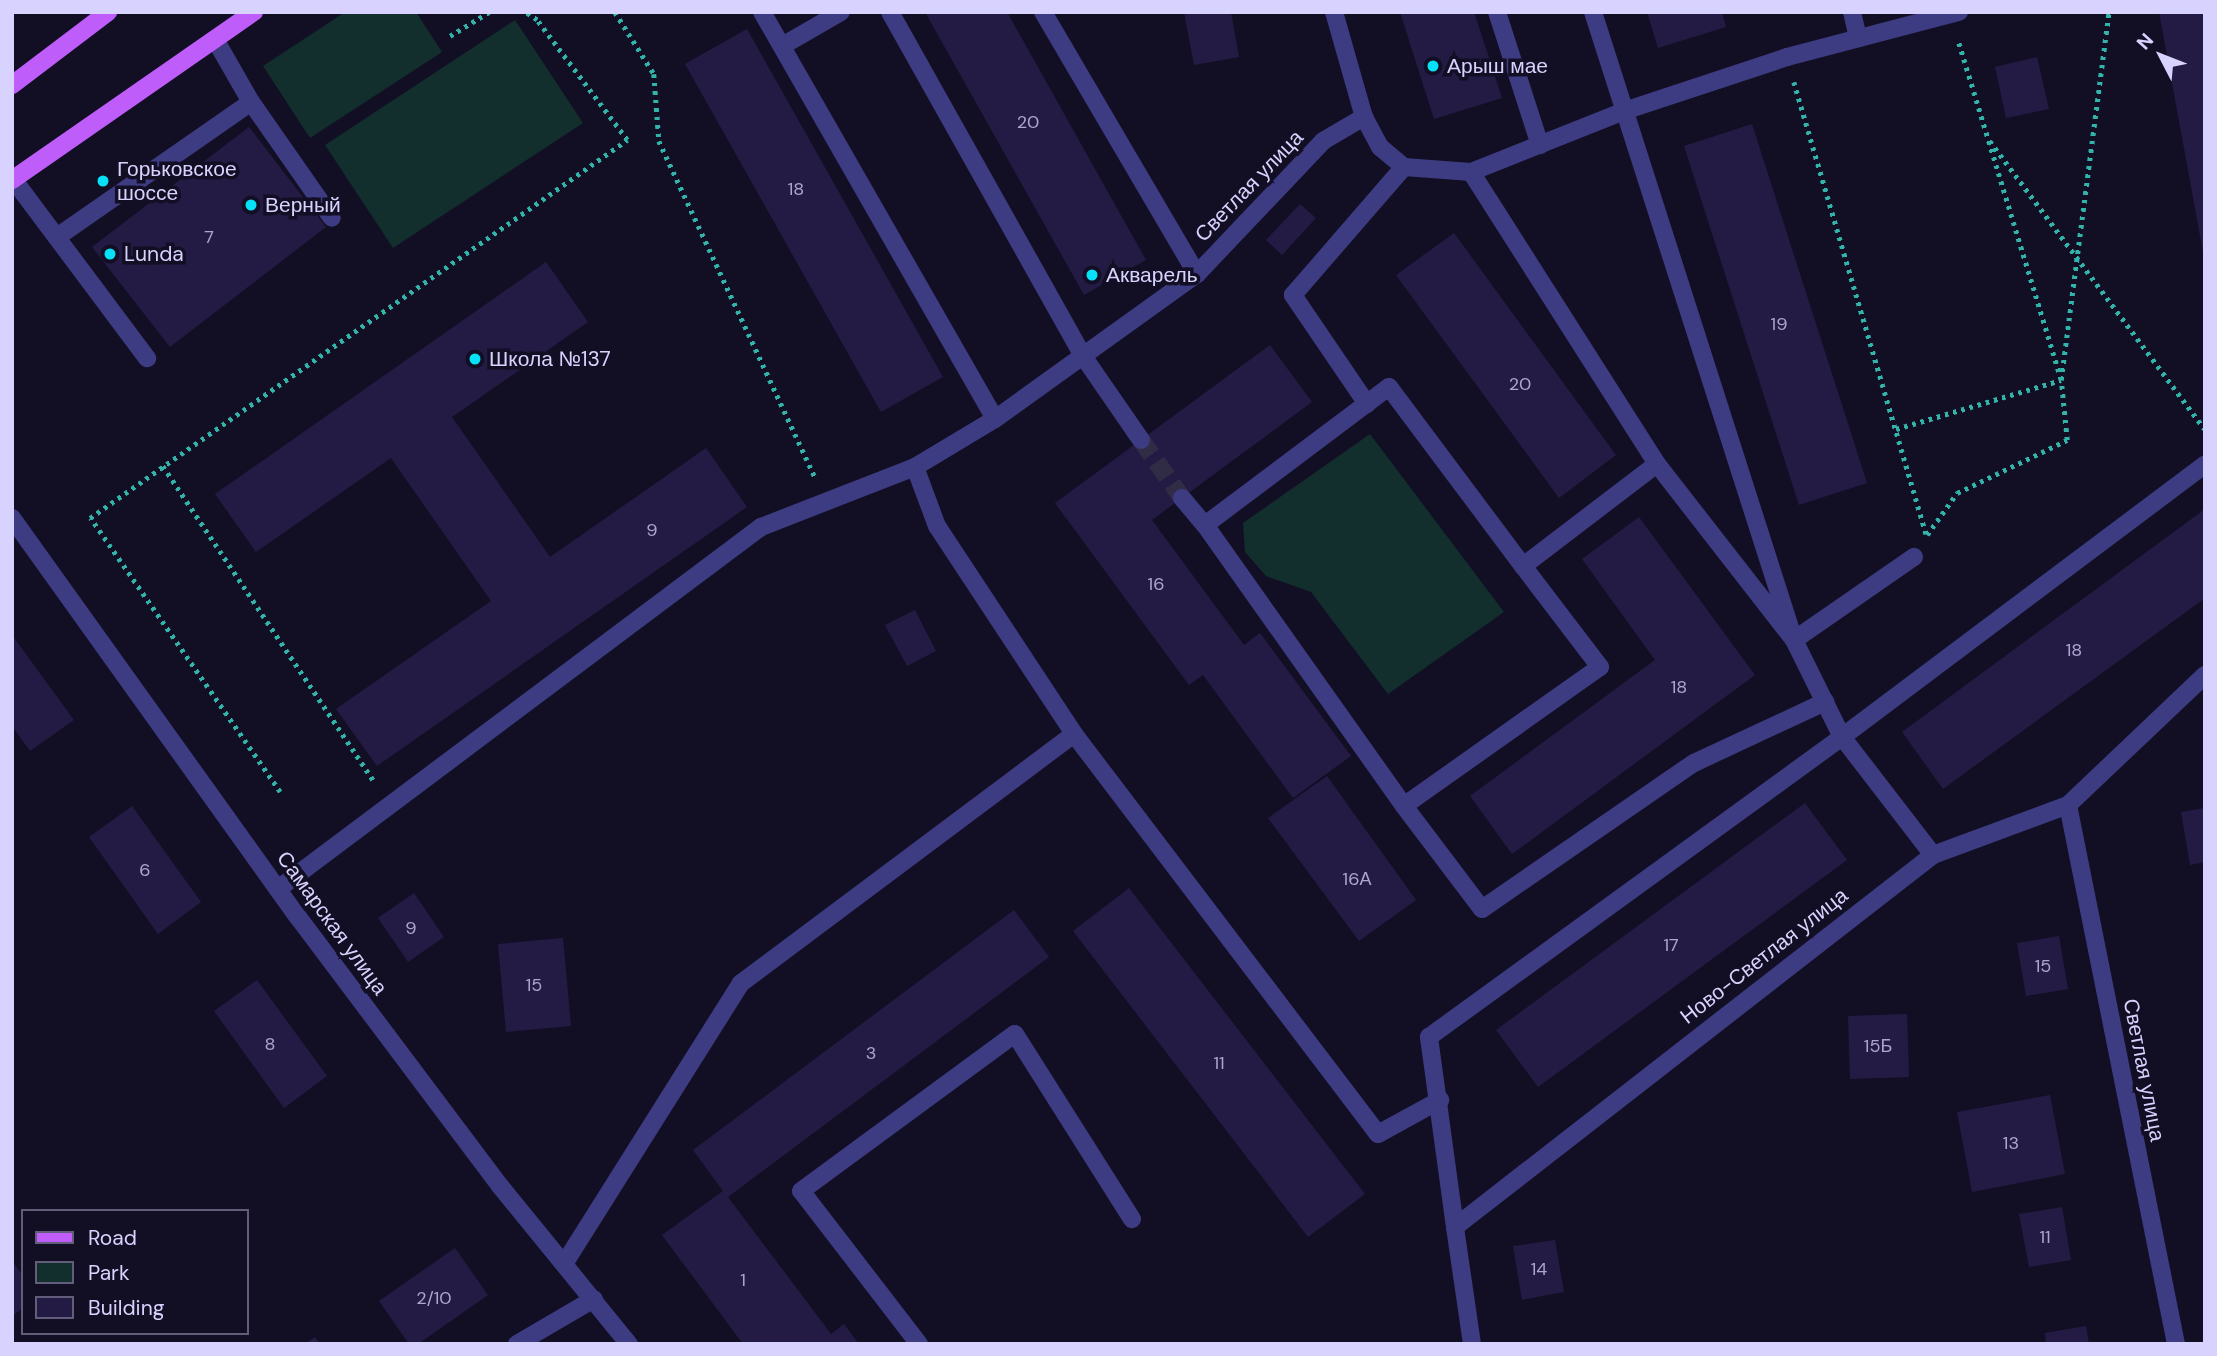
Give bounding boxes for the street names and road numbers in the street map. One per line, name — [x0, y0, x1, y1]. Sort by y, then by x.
street label: Светлая улица — [1190, 125, 1308, 247]
street label: Самарская улица — [271, 846, 393, 1000]
street label: Ново-Светлая улица — [1675, 883, 1853, 1029]
street label: Светлая улица — [2118, 997, 2170, 1143]

